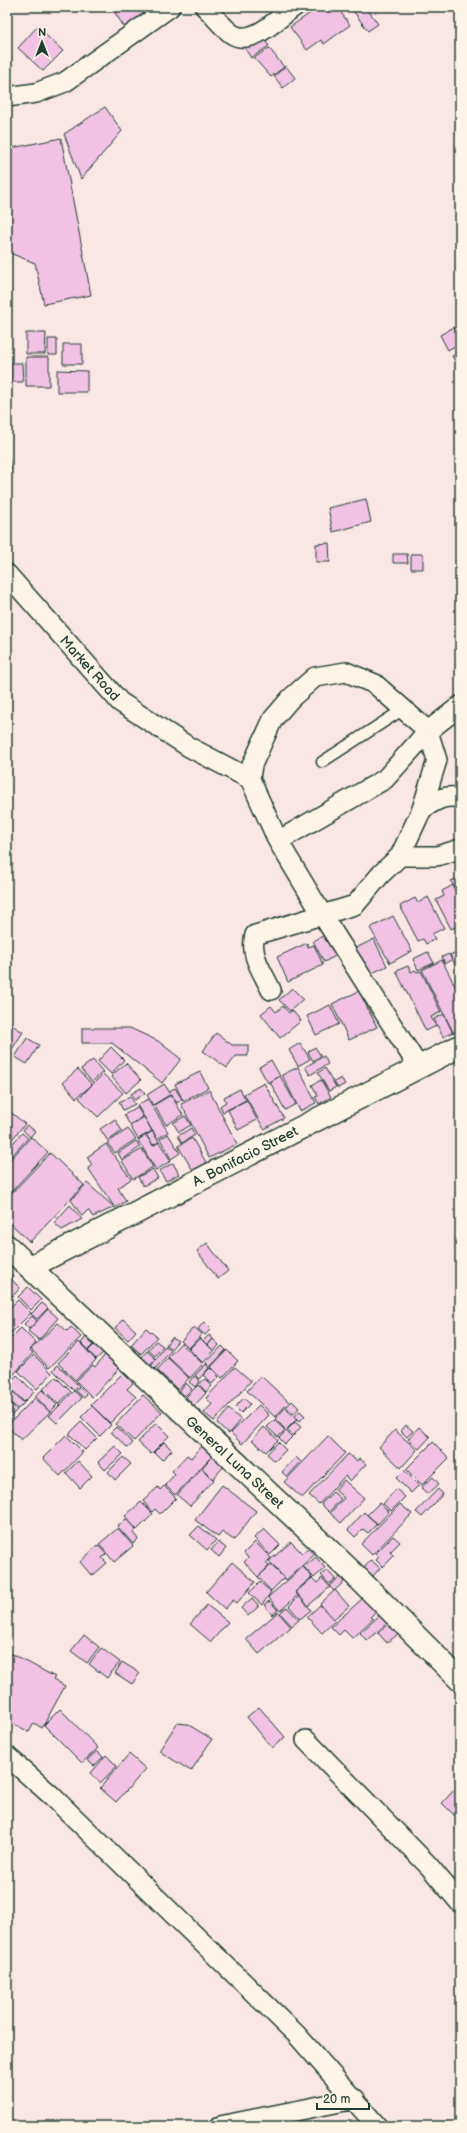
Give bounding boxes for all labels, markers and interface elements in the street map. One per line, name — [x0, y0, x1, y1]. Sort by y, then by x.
north arrow — [22, 22, 62, 62]
text: N — [38, 26, 46, 39]
street label: Market Road — [56, 632, 123, 704]
street label: A. Bonifacio Street — [190, 1122, 301, 1190]
street label: General Luna Street — [182, 1412, 288, 1513]
scale bar — [317, 2085, 369, 2111]
text: 20 m — [323, 2092, 350, 2107]

